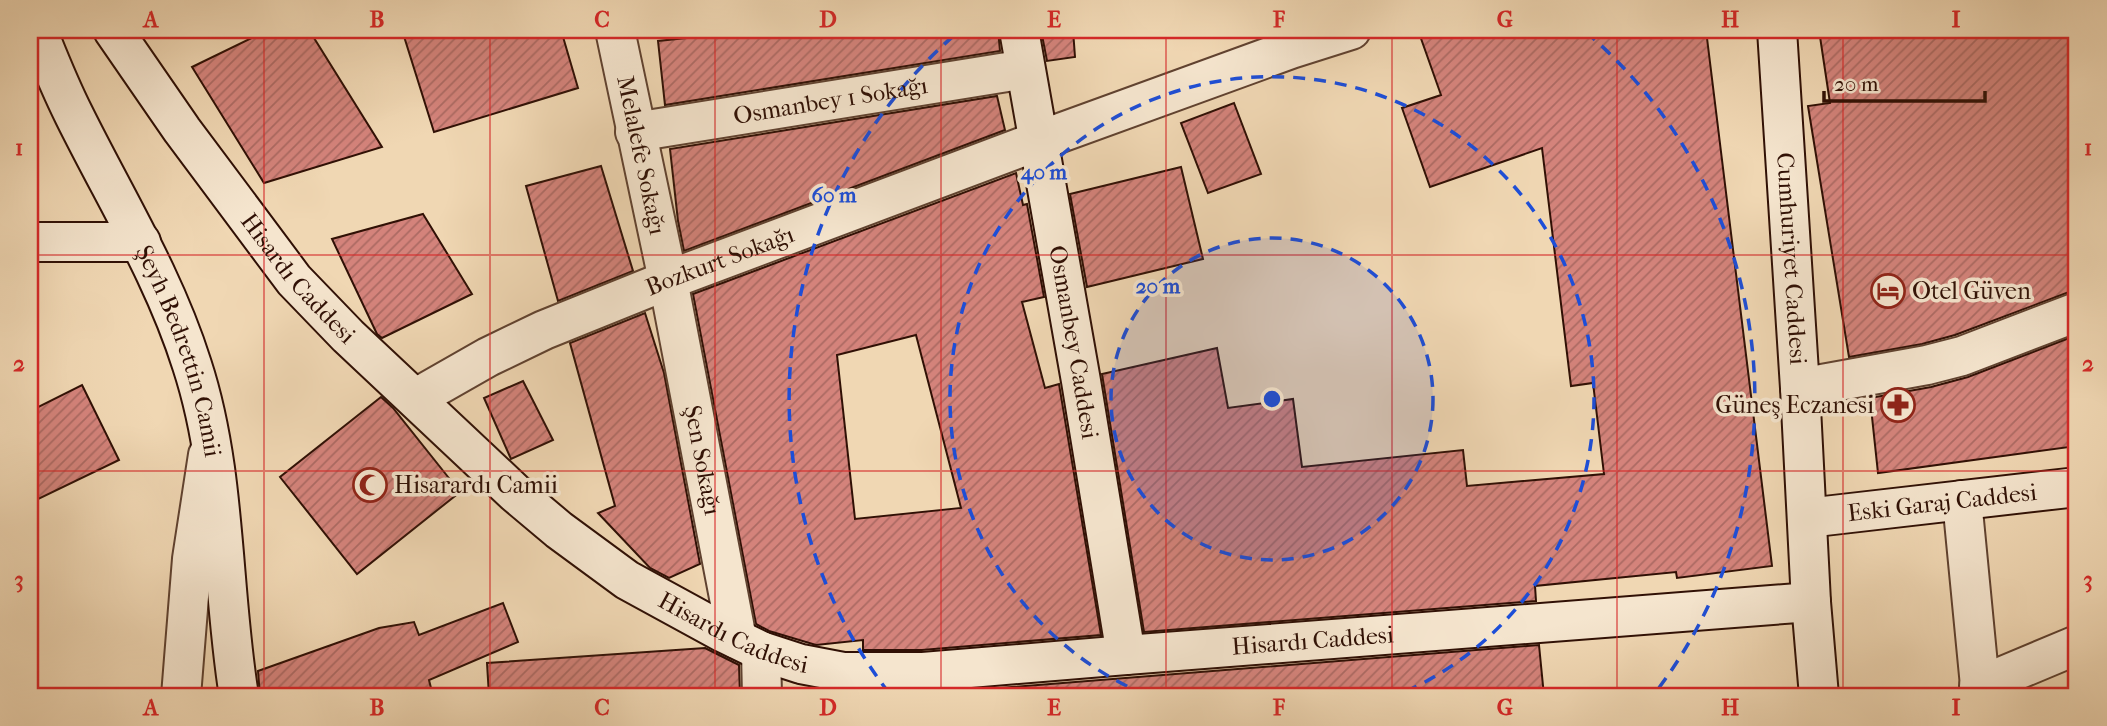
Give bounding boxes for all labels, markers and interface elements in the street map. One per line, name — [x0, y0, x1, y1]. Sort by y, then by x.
text: A — [142, 6, 160, 33]
text: B — [370, 6, 385, 33]
text: C — [594, 6, 610, 33]
text: D — [819, 6, 837, 33]
text: E — [1047, 6, 1061, 33]
text: F — [1272, 6, 1286, 33]
text: G — [1497, 6, 1513, 33]
text: H — [1721, 6, 1739, 33]
text: I — [1952, 6, 1961, 33]
scale bar — [1824, 60, 1984, 104]
street label: Osmanbey 1 Sokağı — [731, 71, 930, 130]
text: 20 m — [1834, 72, 1879, 96]
street label: Melalefe Sokağı — [611, 73, 672, 237]
text: 1 — [15, 134, 23, 161]
text: 1 — [2084, 134, 2092, 161]
street label: Cumhuriyet Caddesi — [1771, 152, 1812, 365]
text: 40 m — [1020, 160, 1068, 185]
text: 60 m — [812, 183, 857, 207]
street label: Hisardı Caddesi — [235, 208, 361, 349]
street label: Bozkurt Sokağı — [642, 220, 798, 302]
street label: Şeyh Bedrettin Camii — [130, 241, 227, 459]
street label: Osmanbey Caddesi — [1043, 243, 1104, 441]
hotel icon: Otel Güven — [1869, 272, 1907, 310]
text: 20 m — [1136, 274, 1181, 298]
place label: Otel Güven — [1912, 277, 2031, 305]
text: 2 — [13, 350, 25, 377]
text: 2 — [2082, 350, 2094, 377]
pharmacy icon: Güneş Eczanesi — [1879, 386, 1917, 424]
centre of rings — [1260, 387, 1284, 411]
place label: Güneş Eczanesi — [1715, 391, 1874, 420]
street label: Şen Sokağı — [678, 403, 727, 517]
mosque icon: Hisarardı Camii — [351, 466, 389, 504]
place label: Hisarardı Camii — [394, 471, 558, 499]
street label: Eski Garaj Caddesi — [1846, 478, 2038, 527]
text: 3 — [14, 566, 24, 593]
text: 3 — [2083, 566, 2093, 593]
street label: Hisardı Caddesi — [654, 586, 810, 679]
street label: Hisardı Caddesi — [1231, 620, 1395, 661]
text: A — [142, 694, 160, 721]
text: B — [370, 694, 385, 721]
text: C — [594, 694, 610, 721]
text: D — [819, 694, 837, 721]
text: E — [1047, 694, 1061, 721]
text: F — [1272, 694, 1286, 721]
text: G — [1497, 694, 1513, 721]
text: H — [1721, 694, 1739, 721]
text: I — [1952, 694, 1961, 721]

